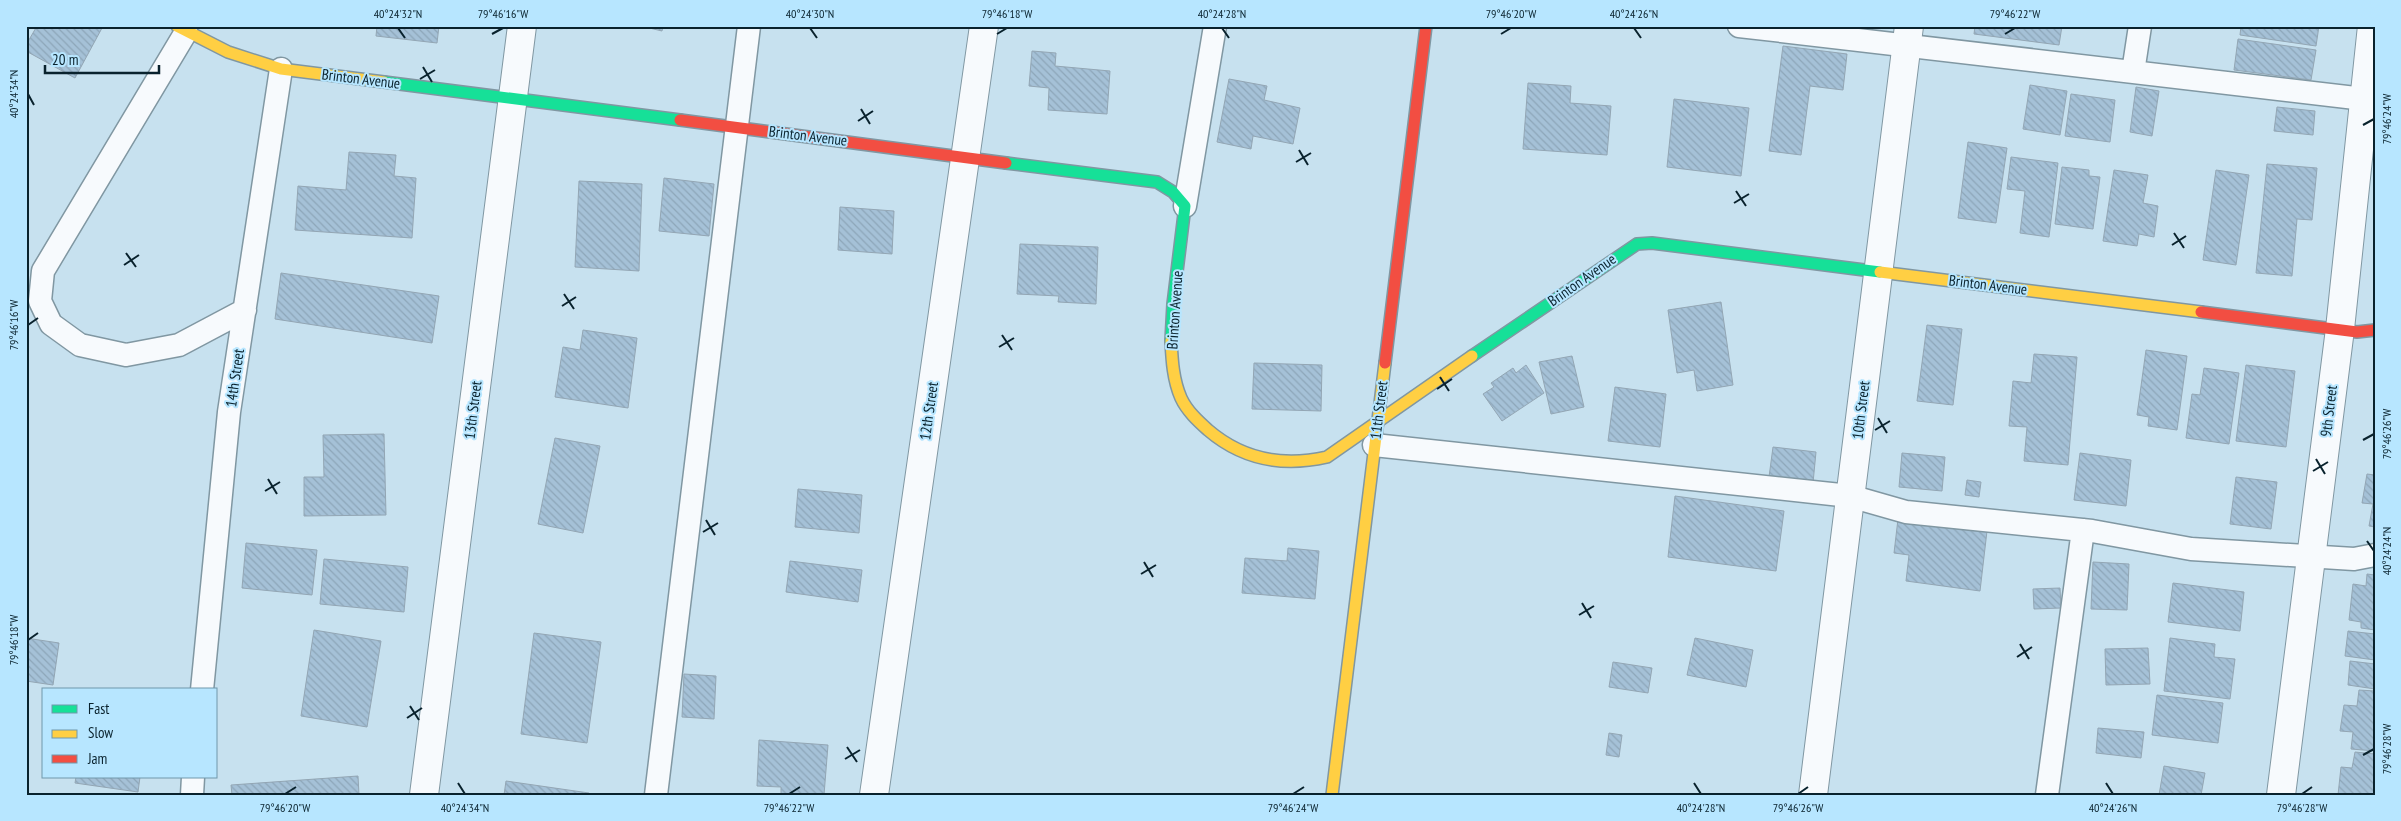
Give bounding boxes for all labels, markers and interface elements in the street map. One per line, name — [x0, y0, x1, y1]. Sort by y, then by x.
text: 40°24'32"N — [374, 6, 422, 21]
text: 79°46'16"W — [478, 6, 528, 21]
text: 40°24'30"N — [786, 6, 834, 21]
text: 79°46'18"W — [982, 6, 1032, 21]
text: 40°24'28"N — [1198, 6, 1246, 21]
text: 79°46'20"W — [1486, 6, 1536, 21]
text: 40°24'26"N — [1610, 6, 1658, 21]
text: 79°46'22"W — [1990, 6, 2040, 21]
scale bar — [45, 42, 159, 74]
text: 20 m — [52, 50, 78, 69]
street label: Brinton Avenue — [321, 64, 401, 93]
text: 40°24'34"N — [6, 70, 21, 118]
text: 79°46'24"W — [2379, 94, 2394, 144]
street label: Brinton Avenue — [768, 121, 848, 150]
street label: Brinton Avenue — [1544, 249, 1619, 310]
street label: Brinton Avenue — [1162, 270, 1187, 350]
street label: Brinton Avenue — [1948, 270, 2028, 299]
text: 79°46'16"W — [6, 300, 21, 350]
street label: 14th Street — [221, 348, 248, 408]
street label: 13th Street — [460, 380, 485, 440]
street label: 11th Street — [1366, 380, 1391, 440]
street label: 10th Street — [1848, 380, 1873, 440]
street label: 12th Street — [915, 381, 942, 441]
street label: 9th Street — [2316, 384, 2341, 438]
text: 79°46'26"W — [2379, 409, 2394, 459]
text: 40°24'24"N — [2379, 527, 2394, 575]
text: 79°46'18"W — [6, 615, 21, 665]
legend — [42, 688, 218, 778]
text: Fast — [88, 699, 109, 718]
text: Slow — [88, 723, 113, 742]
text: 79°46'28"W — [2379, 724, 2394, 774]
text: Jam — [87, 749, 107, 768]
text: 79°46'20"W — [260, 800, 310, 815]
text: 40°24'34"N — [441, 800, 489, 815]
text: 79°46'22"W — [764, 800, 814, 815]
text: 79°46'24"W — [1268, 800, 1318, 815]
text: 40°24'28"N — [1677, 800, 1725, 815]
text: 79°46'26"W — [1773, 800, 1823, 815]
text: 40°24'26"N — [2089, 800, 2137, 815]
text: 79°46'28"W — [2277, 800, 2327, 815]

